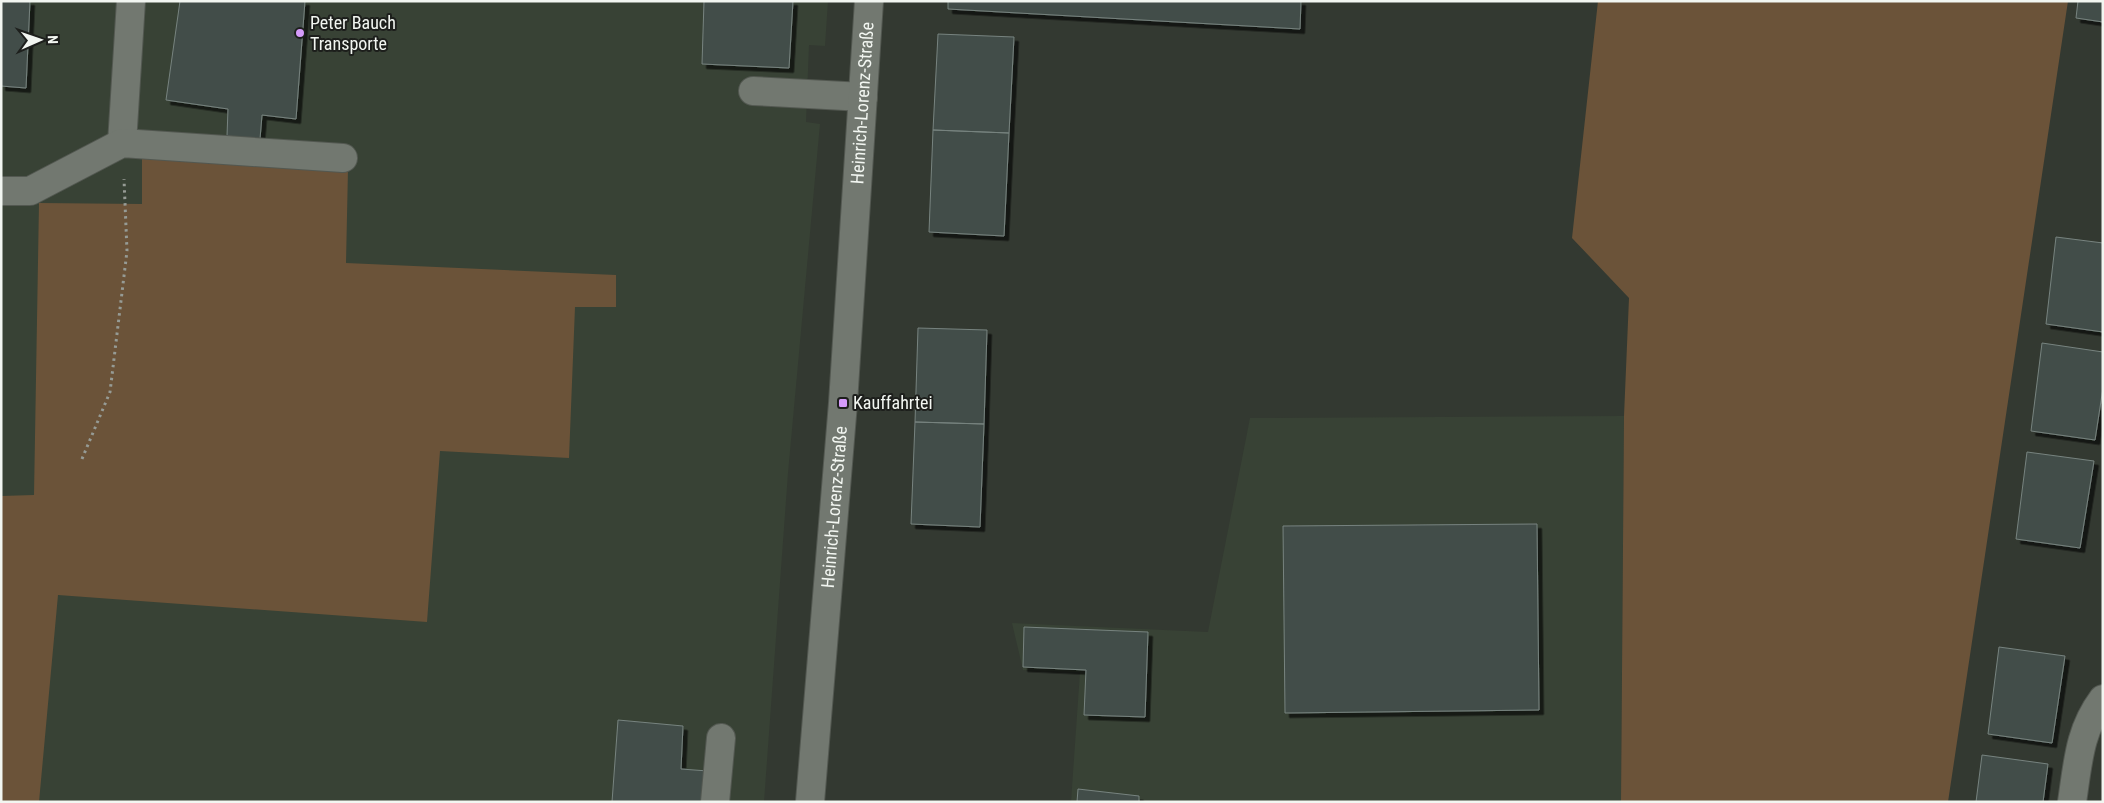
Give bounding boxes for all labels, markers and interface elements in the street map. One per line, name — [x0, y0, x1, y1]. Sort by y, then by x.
place label: Peter Bauch Transporte — [310, 12, 396, 54]
north arrow — [15, 15, 65, 65]
street label: Heinrich-Lorenz-Straße — [846, 21, 878, 185]
marker: Peter Bauch Transporte — [294, 27, 306, 39]
text: N — [45, 35, 61, 44]
place label: Kauffahrtei — [853, 392, 933, 413]
marker: Kauffahrtei — [837, 397, 849, 409]
street label: Heinrich-Lorenz-Straße — [817, 425, 851, 589]

